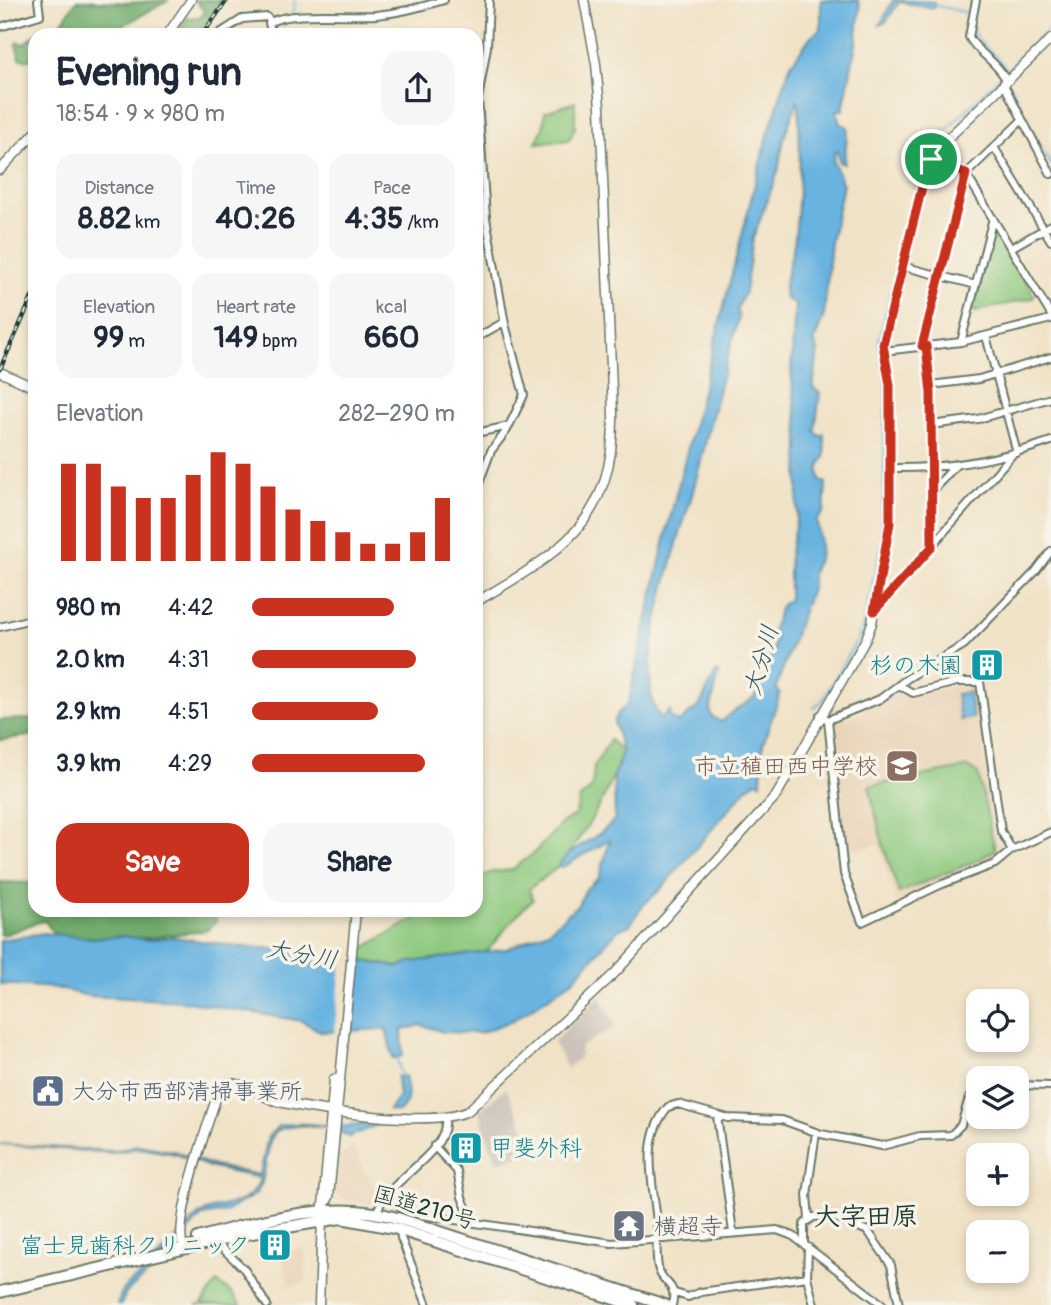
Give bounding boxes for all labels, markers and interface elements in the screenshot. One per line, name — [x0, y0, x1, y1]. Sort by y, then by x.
text: Evening run — [56, 49, 242, 97]
button: share — [381, 51, 455, 125]
text: 18:54 · 9 × 980 m — [56, 99, 225, 128]
pin — [901, 129, 961, 189]
icon: arrive — [912, 140, 950, 178]
text: Distance — [84, 176, 154, 200]
text: Time — [236, 176, 275, 200]
text: Pace — [373, 176, 411, 200]
text: 8.82 — [78, 200, 132, 237]
text: 40:26 — [215, 200, 296, 237]
text: 4:35 — [345, 200, 403, 237]
text: km — [132, 210, 160, 234]
text: /km — [403, 210, 439, 234]
text: Elevation — [83, 295, 155, 319]
text: Heart rate — [215, 295, 296, 319]
text: kcal — [376, 295, 407, 319]
text: 99 — [93, 319, 124, 356]
text: 149 — [214, 319, 258, 356]
text: 660 — [364, 319, 420, 356]
text: m — [124, 329, 145, 353]
text: bpm — [258, 329, 297, 353]
text: Elevation — [56, 399, 144, 428]
text: 282–290 m — [338, 399, 455, 428]
text: 980 m — [56, 593, 121, 622]
text: 4:42 — [168, 593, 214, 622]
water label: 大分川 — [738, 622, 785, 699]
text: 2.0 km — [56, 645, 125, 674]
text: 4:31 — [168, 645, 209, 674]
building icon: 杉の木園 — [968, 646, 1006, 684]
place label: 杉の木園 — [870, 651, 962, 680]
text: 2.9 km — [56, 697, 121, 726]
text: 4:51 — [168, 697, 209, 726]
school or university icon: 市立稙田西中学校 — [883, 747, 921, 785]
text: 3.9 km — [56, 749, 121, 778]
text: 4:29 — [168, 749, 212, 778]
place label: 市立稙田西中学校 — [694, 752, 878, 781]
button: Save — [56, 823, 249, 903]
button: Share — [263, 823, 455, 903]
water label: 大分川 — [264, 934, 340, 975]
map controls — [966, 989, 1029, 1283]
button: locate — [966, 989, 1029, 1052]
button: layers — [966, 1066, 1029, 1129]
public building icon: 大分市西部清掃事業所 — [29, 1072, 67, 1110]
place label: 大分市西部清掃事業所 — [72, 1077, 302, 1106]
building icon: 甲斐外科 — [447, 1129, 485, 1167]
place label: 甲斐外科 — [490, 1134, 582, 1163]
button: + — [966, 1143, 1029, 1206]
street label: 国道210号 — [370, 1179, 480, 1236]
district label: 大字田原 — [814, 1201, 918, 1233]
temple icon: 横超寺 — [610, 1207, 648, 1245]
place label: 横超寺 — [654, 1212, 723, 1241]
button: − — [966, 1220, 1029, 1283]
building icon: 富士見歯科クリニック — [256, 1226, 294, 1264]
place label: 富士見歯科クリニック — [20, 1231, 250, 1260]

